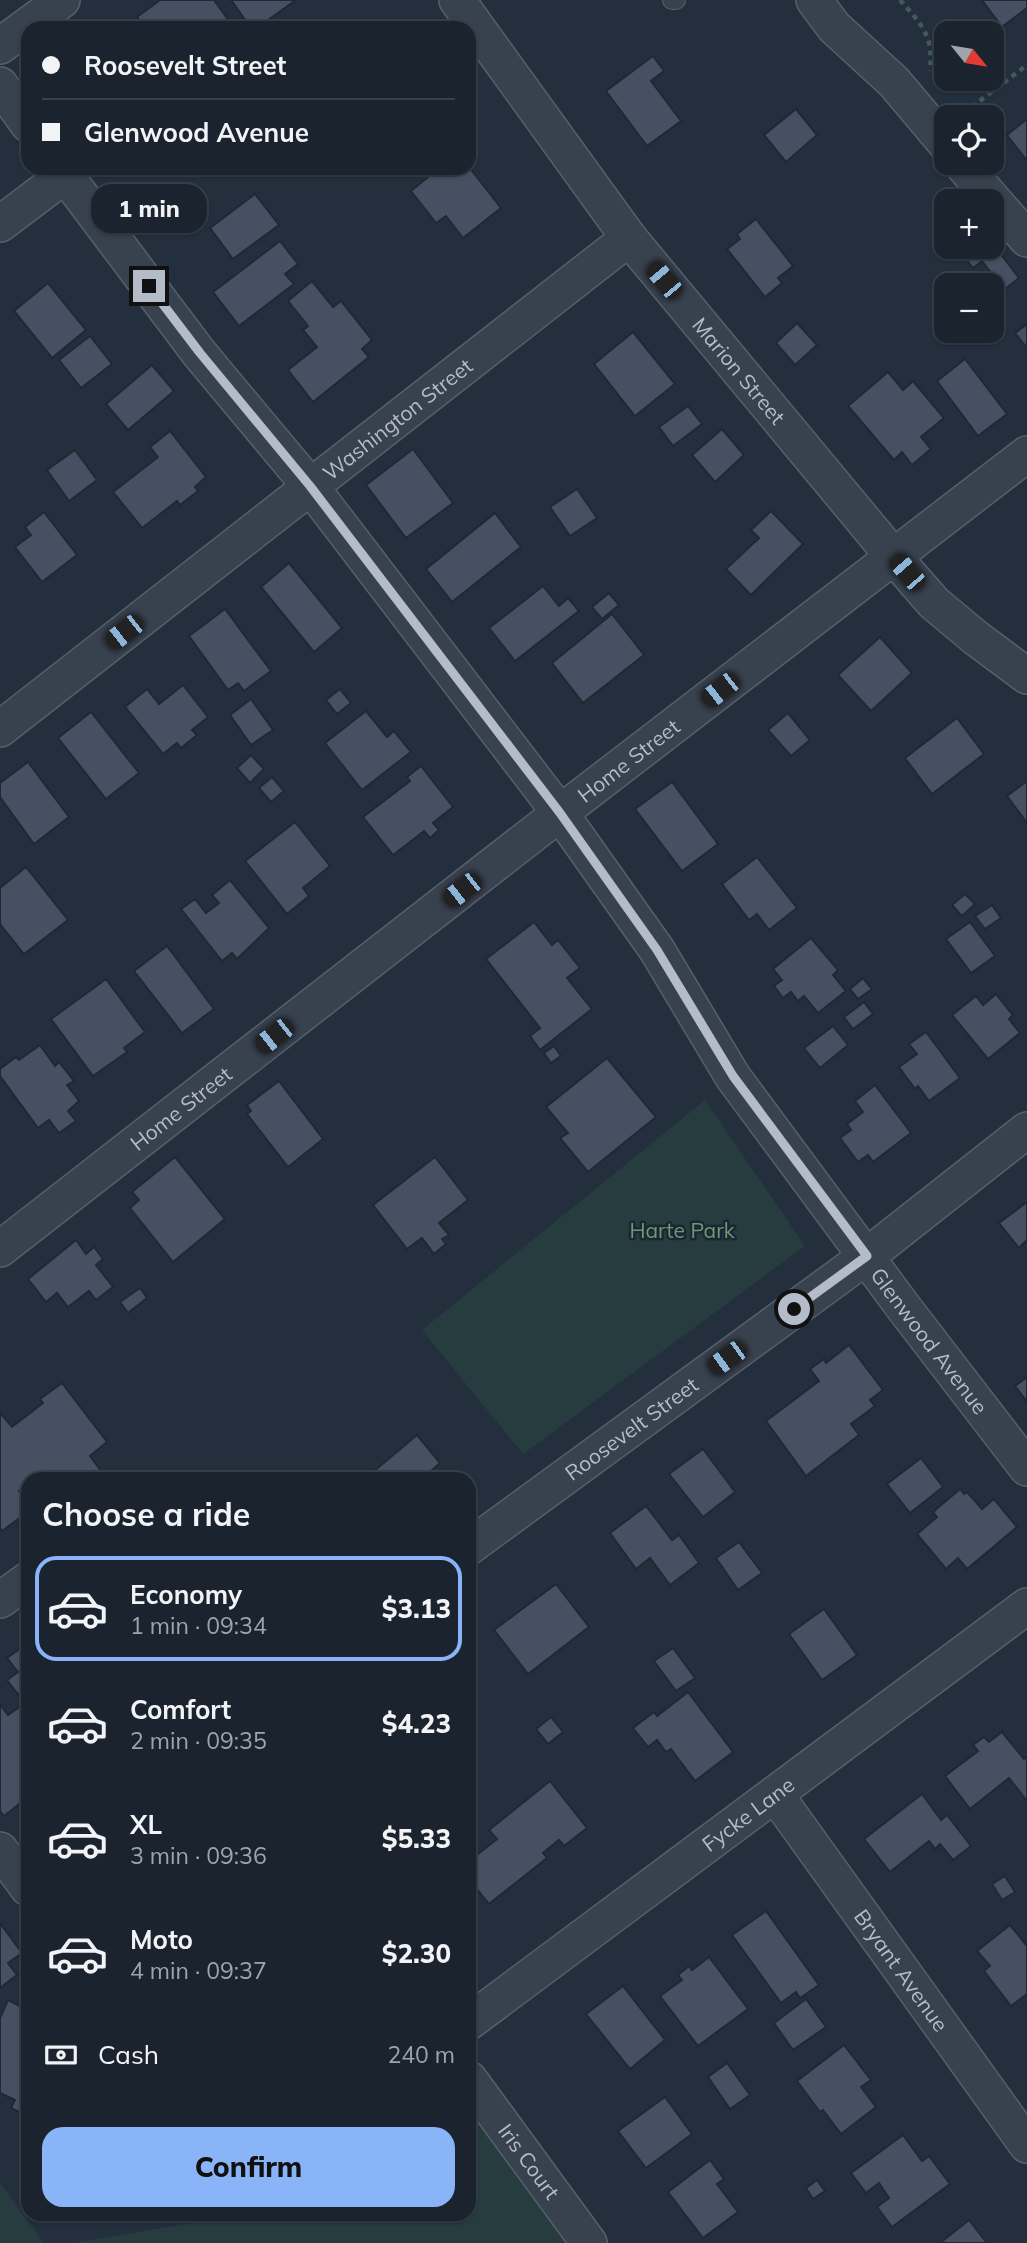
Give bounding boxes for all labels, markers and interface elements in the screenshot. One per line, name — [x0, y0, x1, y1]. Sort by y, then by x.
north arrow — [934, 21, 1004, 91]
map controls — [934, 21, 1004, 343]
text: Roosevelt Street — [84, 49, 286, 82]
button: locate — [934, 105, 1004, 175]
text: Glenwood Avenue — [84, 116, 309, 149]
callout: 1 min — [91, 184, 207, 233]
button: + — [934, 189, 1004, 259]
text: 1 min — [118, 194, 180, 223]
car — [643, 257, 686, 303]
route end — [133, 270, 165, 302]
button: − — [934, 273, 1004, 343]
street label: Marion Street — [687, 312, 791, 429]
street label: Washington Street — [317, 352, 477, 485]
car — [886, 549, 929, 595]
car — [101, 611, 148, 653]
car — [697, 669, 744, 711]
street label: Home Street — [572, 713, 685, 808]
car — [439, 869, 486, 911]
car — [251, 1015, 298, 1057]
street label: Home Street — [125, 1061, 237, 1156]
park label: Harte Park — [629, 1217, 735, 1243]
street label: Glenwood Avenue — [865, 1262, 994, 1419]
route start — [778, 1293, 810, 1325]
car — [704, 1337, 751, 1379]
street label: Roosevelt Street — [560, 1371, 703, 1486]
text: Choose a ride — [42, 1494, 250, 1534]
icon: car — [46, 1577, 109, 1640]
text: Economy — [130, 1578, 242, 1611]
text: $3.13 — [382, 1592, 451, 1625]
text: 1 min · 09:34 — [130, 1611, 267, 1640]
icon: car — [46, 1692, 109, 1755]
text: Comfort — [130, 1693, 231, 1726]
text: $4.23 — [382, 1707, 451, 1740]
text: 2 min · 09:35 — [130, 1726, 267, 1755]
street label: Fycke Lane — [697, 1771, 799, 1857]
icon: car — [46, 1807, 109, 1870]
text: XL — [130, 1808, 162, 1841]
text: $5.33 — [382, 1822, 451, 1855]
text: 3 min · 09:36 — [130, 1841, 267, 1870]
street label: Bryant Avenue — [849, 1904, 954, 2037]
icon: car — [46, 1922, 109, 1985]
text: Moto — [130, 1923, 193, 1956]
text: $2.30 — [382, 1937, 451, 1970]
text: 4 min · 09:37 — [130, 1956, 267, 1985]
icon: cash — [42, 2036, 80, 2074]
text: Cash — [98, 2038, 159, 2071]
text: 240 m — [387, 2040, 455, 2069]
street label: Iris Court — [493, 2118, 565, 2204]
button: Confirm — [42, 2127, 455, 2207]

